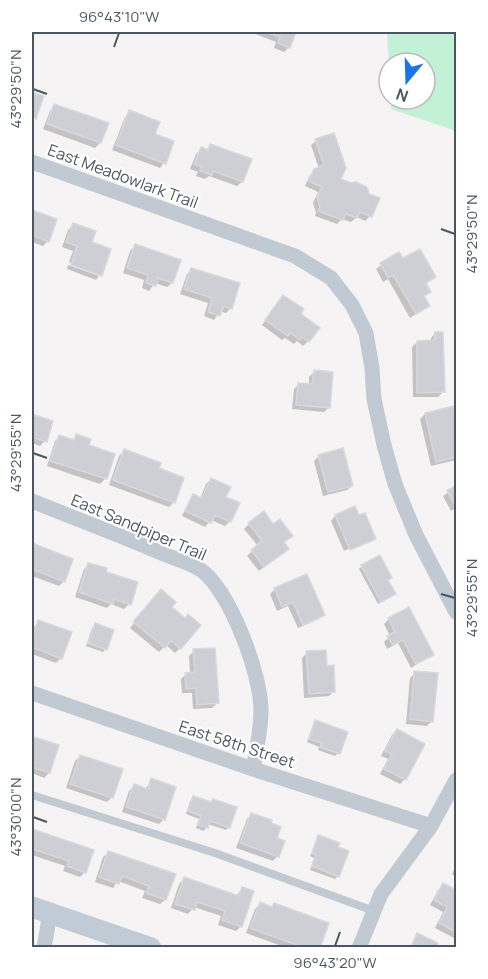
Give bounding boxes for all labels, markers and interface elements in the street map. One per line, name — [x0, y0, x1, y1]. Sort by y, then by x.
text: 96°43'10"W — [79, 6, 159, 27]
text: 43°29'50"N — [5, 50, 26, 128]
north arrow — [377, 51, 437, 111]
text: N — [393, 83, 411, 107]
street label: East Meadowlark Trail — [45, 139, 201, 213]
text: 43°29'50"N — [461, 195, 482, 273]
text: 43°29'55"N — [5, 414, 26, 492]
street label: East Sandpiper Trail — [68, 488, 210, 566]
text: 43°29'55"N — [461, 559, 482, 637]
street label: East 58th Street — [176, 715, 298, 773]
text: 43°30'00"N — [5, 778, 26, 856]
text: 96°43'20"W — [293, 952, 377, 973]

